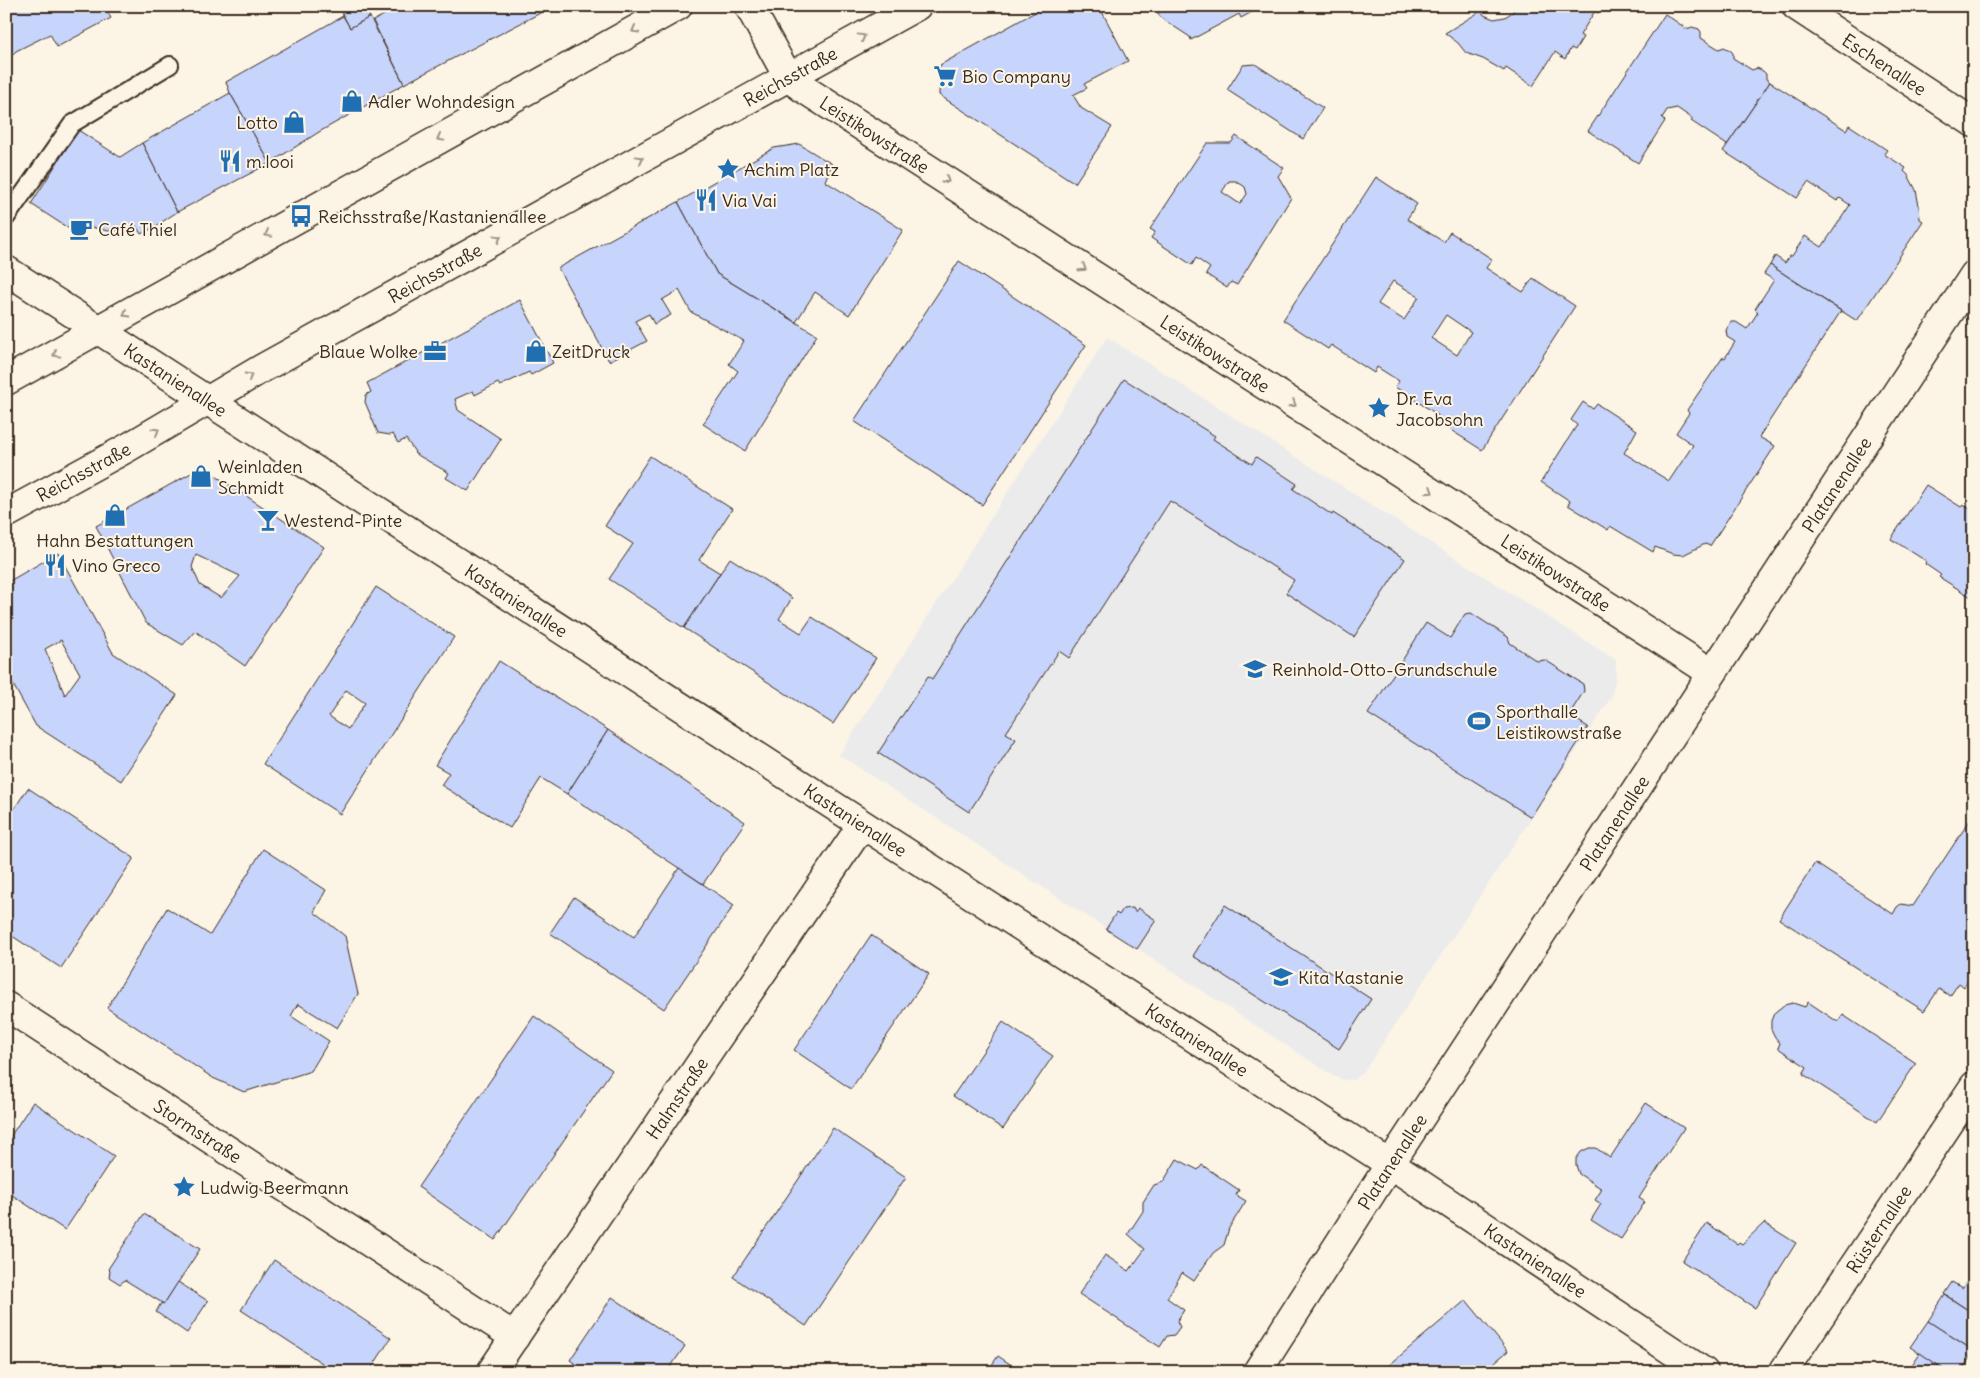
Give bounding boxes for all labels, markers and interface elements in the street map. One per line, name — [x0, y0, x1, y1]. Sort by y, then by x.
one-way arrow — [632, 24, 641, 34]
street label: Eschenallee — [1838, 28, 1931, 100]
one-way arrow — [856, 33, 865, 43]
street label: Reichsstraße — [739, 41, 841, 111]
supermarket icon: Bio Company — [932, 63, 958, 89]
place label: Bio Company — [962, 65, 1071, 88]
shop icon: Adler Wohndesign — [339, 88, 365, 114]
place label: Adler Wohndesign — [368, 90, 515, 113]
street label: Leistikowstraße — [815, 91, 934, 178]
shop icon: Lotto — [281, 109, 307, 135]
place label: Lotto — [236, 111, 278, 134]
one-way arrow — [437, 132, 446, 142]
restaurant icon: m.looi — [217, 148, 243, 174]
place label: m.looi — [246, 150, 294, 173]
one-way arrow — [635, 155, 644, 165]
place icon: Achim Platz — [715, 156, 741, 182]
place label: Achim Platz — [744, 158, 839, 181]
one-way arrow — [941, 174, 950, 183]
restaurant icon: Via Vai — [693, 187, 719, 213]
place label: Via Vai — [722, 189, 777, 212]
bus stop icon: Reichsstraße/Kastanienallee — [288, 203, 314, 229]
place label: Reichsstraße/Kastanienallee — [318, 205, 546, 228]
cafe icon: Café Thiel — [68, 216, 94, 242]
place label: Café Thiel — [98, 218, 177, 241]
one-way arrow — [264, 228, 273, 238]
one-way arrow — [493, 234, 502, 244]
street label: Reichsstraße — [384, 238, 486, 308]
one-way arrow — [1077, 262, 1086, 271]
one-way arrow — [123, 308, 132, 318]
street label: Leistikowstraße — [1156, 310, 1274, 397]
street label: Kastanienallee — [120, 338, 231, 422]
office icon: Blaue Wolke — [422, 338, 448, 364]
shop icon: ZeitDruck — [523, 338, 549, 364]
place label: Blaue Wolke — [319, 340, 418, 363]
place label: ZeitDruck — [552, 340, 630, 363]
one-way arrow — [52, 347, 61, 357]
one-way arrow — [243, 373, 252, 383]
place label: Dr. Eva Jacobsohn — [1396, 387, 1483, 431]
place icon: Dr. Eva Jacobsohn — [1366, 395, 1392, 421]
one-way arrow — [1288, 397, 1297, 407]
one-way arrow — [151, 427, 160, 437]
street label: Platanenallee — [1797, 432, 1876, 537]
street label: Reichsstraße — [32, 437, 134, 507]
place label: Weinladen Schmidt — [218, 455, 303, 499]
shop icon: Weinladen Schmidt — [188, 463, 214, 489]
one-way arrow — [1424, 485, 1433, 495]
shop icon: Hahn Bestattungen — [102, 502, 128, 528]
bar icon: Westend-Pinte — [255, 507, 281, 533]
place label: Westend-Pinte — [284, 509, 402, 532]
place label: Hahn Bestattungen — [36, 529, 194, 552]
street label: Leistikowstraße — [1497, 529, 1615, 616]
restaurant icon: Vino Greco — [42, 552, 68, 578]
place label: Vino Greco — [72, 554, 161, 577]
street label: Kastanienallee — [461, 559, 572, 642]
school or university icon: Reinhold-Otto-Grundschule — [1242, 656, 1268, 682]
place label: Reinhold-Otto-Grundschule — [1272, 658, 1497, 681]
place label: Sporthalle Leistikowstraße — [1496, 700, 1622, 744]
sports icon: Sporthalle Leistikowstraße — [1466, 708, 1492, 734]
street label: Platanenallee — [1574, 771, 1654, 875]
street label: Kastanienallee — [800, 778, 912, 862]
school or university icon: Kita Kastanie — [1268, 964, 1294, 990]
place label: Kita Kastanie — [1298, 966, 1404, 989]
street label: Kastanienallee — [1141, 998, 1253, 1081]
street label: Halmstraße — [641, 1053, 713, 1144]
street label: Stormstraße — [150, 1094, 246, 1168]
street label: Platanenallee — [1352, 1109, 1431, 1214]
place icon: Ludwig Beermann — [171, 1174, 197, 1200]
place label: Ludwig Beermann — [200, 1176, 349, 1199]
street label: Rüsternallee — [1841, 1180, 1916, 1277]
street label: Kastanienallee — [1480, 1218, 1591, 1303]

